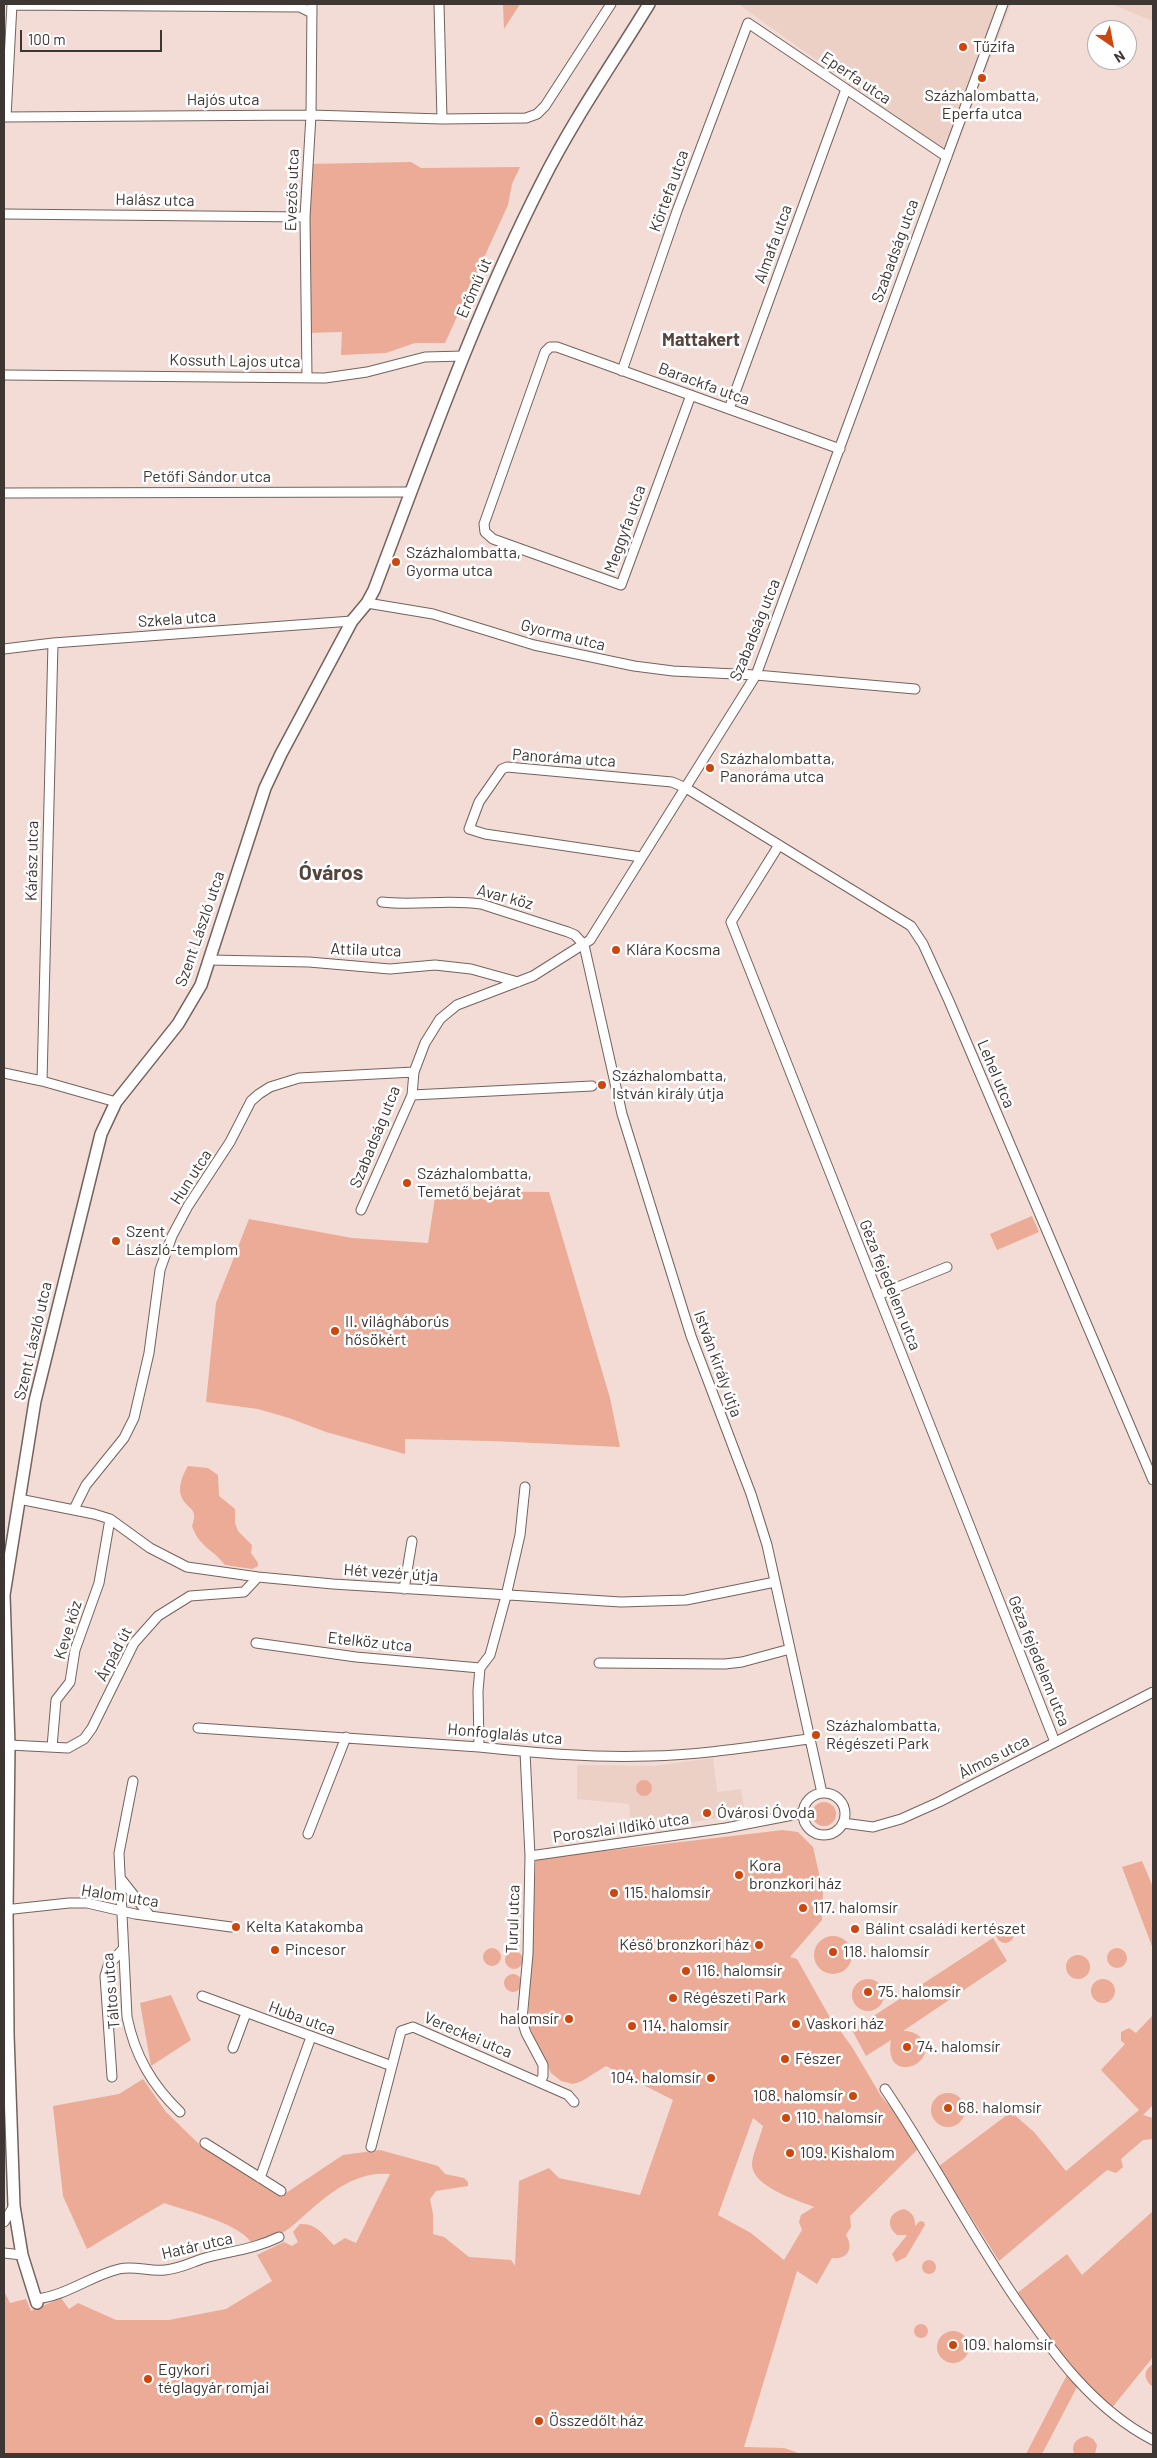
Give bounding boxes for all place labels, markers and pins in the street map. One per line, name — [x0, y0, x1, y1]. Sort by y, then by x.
place label: Tűzifa — [973, 37, 1015, 57]
marker: Tűzifa — [957, 41, 969, 53]
marker: Százhalombatta, Eperfa utca — [976, 72, 988, 84]
place label: Százhalombatta, Eperfa utca — [924, 86, 1040, 124]
place label: Százhalombatta, Gyorma utca — [406, 543, 521, 581]
marker: Százhalombatta, Gyorma utca — [390, 556, 402, 568]
place label: Százhalombatta, Panoráma utca — [720, 749, 835, 787]
marker: Százhalombatta, Panoráma utca — [704, 762, 716, 774]
place label: Klára Kocsma — [626, 940, 720, 960]
marker: Klára Kocsma — [610, 944, 622, 956]
place label: Százhalombatta, István király útja — [612, 1066, 727, 1104]
marker: Százhalombatta, István király útja — [596, 1079, 608, 1091]
place label: Százhalombatta, Temető bejárat — [417, 1164, 532, 1202]
marker: Százhalombatta, Temető bejárat — [401, 1177, 413, 1189]
place label: Szent László-templom — [126, 1222, 238, 1260]
marker: Szent László-templom — [110, 1235, 122, 1247]
place label: II. világháborús hősökért — [345, 1312, 449, 1350]
marker: II. világháborús hősökért — [329, 1325, 341, 1337]
place label: Százhalombatta, Régészeti Park — [826, 1716, 941, 1754]
marker: Százhalombatta, Régészeti Park — [810, 1729, 822, 1741]
place label: Óvárosi Óvoda — [717, 1803, 815, 1823]
marker: Óvárosi Óvoda — [701, 1807, 713, 1819]
place label: Kora bronzkori ház — [749, 1856, 841, 1894]
marker: Kora bronzkori ház — [733, 1869, 745, 1881]
place label: 115. halomsír — [624, 1883, 710, 1903]
marker: 115. halomsír — [608, 1887, 620, 1899]
place label: 117. halomsír — [813, 1898, 898, 1918]
marker: 117. halomsír — [797, 1902, 809, 1914]
place label: Kelta Katakomba — [246, 1917, 363, 1937]
place label: Bálint családi kertészet — [865, 1919, 1026, 1939]
marker: Kelta Katakomba — [230, 1921, 242, 1933]
marker: Bálint családi kertészet — [849, 1923, 861, 1935]
place label: Késő bronzkori ház — [619, 1935, 749, 1955]
marker: Késő bronzkori ház — [753, 1939, 765, 1951]
place label: Pincesor — [285, 1940, 346, 1960]
place label: 118. halomsír — [843, 1942, 930, 1962]
marker: Pincesor — [269, 1944, 281, 1956]
marker: 118. halomsír — [827, 1946, 839, 1958]
place label: 116. halomsír — [696, 1961, 782, 1981]
marker: 116. halomsír — [680, 1965, 692, 1977]
place label: 75. halomsír — [878, 1982, 961, 2002]
marker: 75. halomsír — [862, 1986, 874, 1998]
place label: Régészeti Park — [683, 1988, 786, 2008]
marker: Régészeti Park — [667, 1992, 679, 2004]
place label: halomsír — [500, 2009, 559, 2029]
marker: halomsír — [563, 2013, 575, 2025]
place label: Vaskori ház — [806, 2014, 884, 2034]
place label: 114. halomsír — [642, 2016, 729, 2036]
marker: Vaskori ház — [790, 2018, 802, 2030]
marker: 114. halomsír — [626, 2020, 638, 2032]
place label: 74. halomsír — [917, 2037, 1000, 2057]
marker: 74. halomsír — [901, 2041, 913, 2053]
place label: Fészer — [795, 2049, 841, 2069]
marker: Fészer — [779, 2053, 791, 2065]
place label: 104. halomsír — [611, 2068, 701, 2088]
marker: 104. halomsír — [705, 2072, 717, 2084]
place label: 108. halomsír — [753, 2086, 843, 2106]
marker: 108. halomsír — [847, 2090, 859, 2102]
place label: 68. halomsír — [958, 2098, 1042, 2118]
marker: 68. halomsír — [942, 2102, 954, 2114]
place label: 110. halomsír — [796, 2108, 883, 2128]
marker: 110. halomsír — [780, 2112, 792, 2124]
place label: 109. Kishalom — [800, 2143, 895, 2163]
marker: 109. Kishalom — [784, 2147, 796, 2159]
place label: 109. halomsír — [963, 2335, 1053, 2355]
marker: 109. halomsír — [947, 2339, 959, 2351]
place label: Egykori téglagyár romjai — [158, 2360, 269, 2398]
marker: Egykori téglagyár romjai — [142, 2373, 154, 2385]
place label: Összedőlt ház — [549, 2411, 644, 2431]
marker: Összedőlt ház — [533, 2415, 545, 2427]

